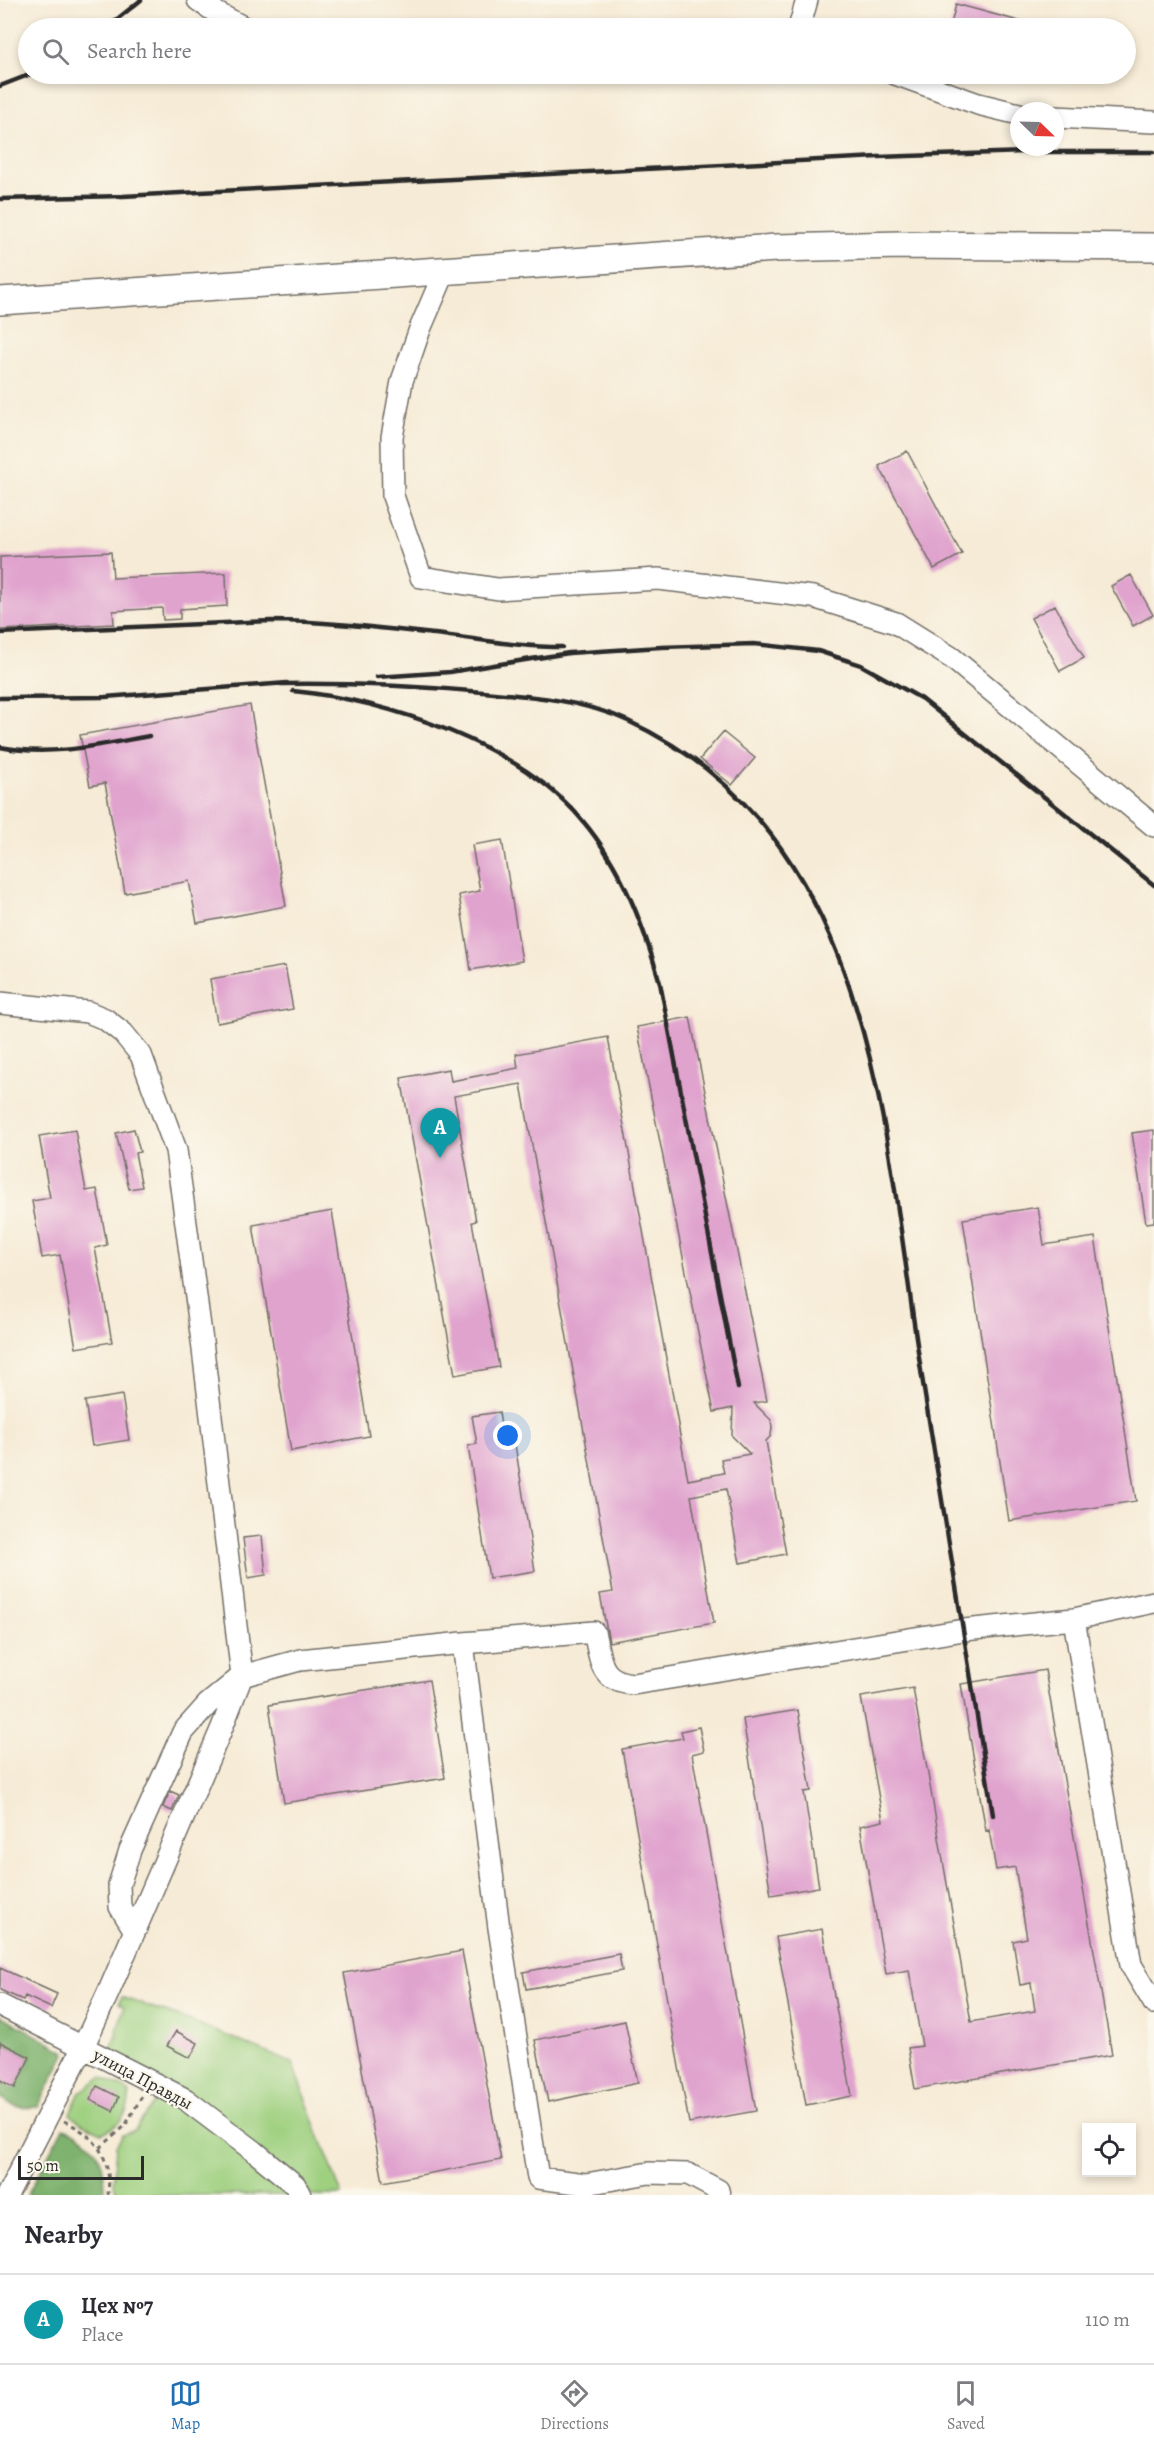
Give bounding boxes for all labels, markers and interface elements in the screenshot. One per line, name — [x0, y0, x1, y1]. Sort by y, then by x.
search box — [18, 18, 1136, 84]
icon: search — [39, 35, 72, 68]
text: Search here — [87, 36, 192, 66]
north arrow — [1010, 102, 1064, 156]
pin: A — [420, 1108, 460, 1158]
your location — [493, 1421, 522, 1450]
street label: улица Правды — [88, 2042, 197, 2115]
map controls — [1082, 2123, 1136, 2177]
button: locate — [1082, 2123, 1136, 2177]
scale bar — [18, 2153, 144, 2180]
text: 50 m — [27, 2155, 59, 2177]
text: Nearby — [24, 2217, 103, 2252]
text: Цех №7 — [81, 2291, 153, 2321]
text: A — [37, 2306, 50, 2333]
text: 110 m — [1085, 2306, 1130, 2333]
text: Place — [81, 2321, 123, 2348]
tab: Map — [169, 2377, 202, 2435]
tab: Directions — [540, 2377, 609, 2435]
tab: Saved — [947, 2377, 985, 2435]

